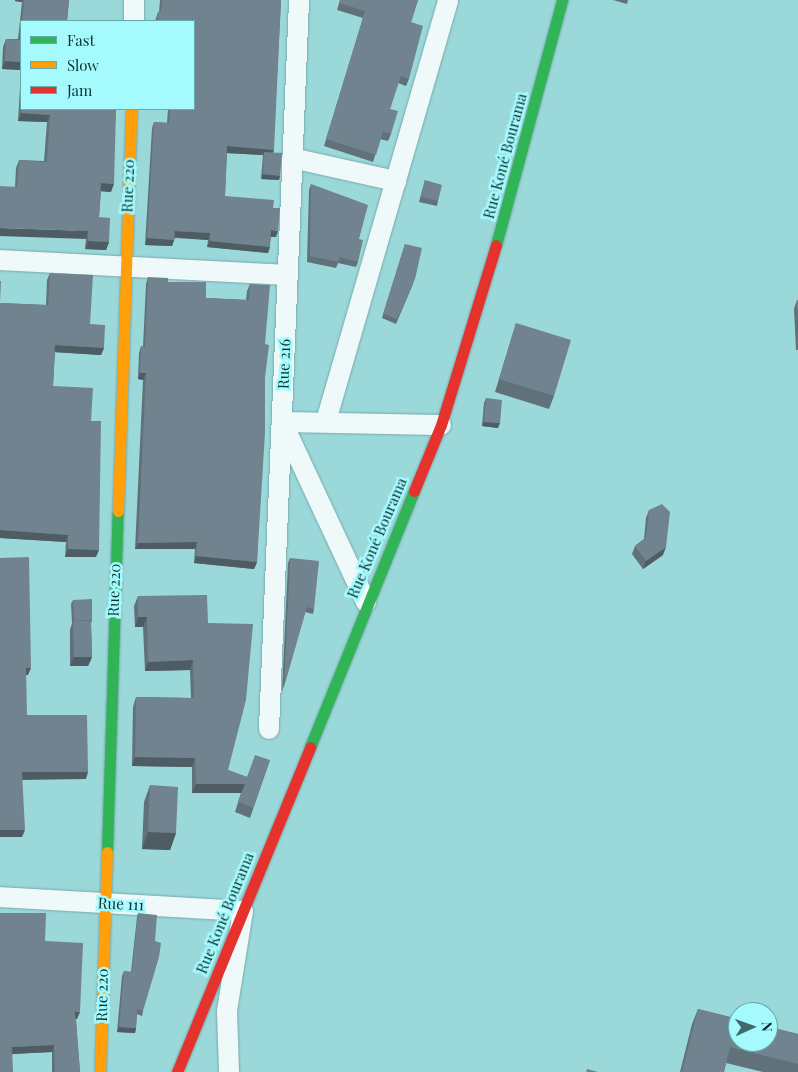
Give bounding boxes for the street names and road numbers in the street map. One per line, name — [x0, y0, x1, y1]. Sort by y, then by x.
street label: Rue Koné Bourama — [480, 91, 530, 221]
street label: Rue 220 — [118, 159, 138, 213]
street label: Rue 216 — [274, 339, 294, 389]
street label: Rue Koné Bourama — [343, 475, 411, 601]
street label: Rue 220 — [104, 563, 124, 617]
street label: Rue Koné Bourama — [192, 850, 258, 976]
street label: Rue 111 — [97, 894, 145, 914]
street label: Rue 220 — [93, 968, 111, 1022]

